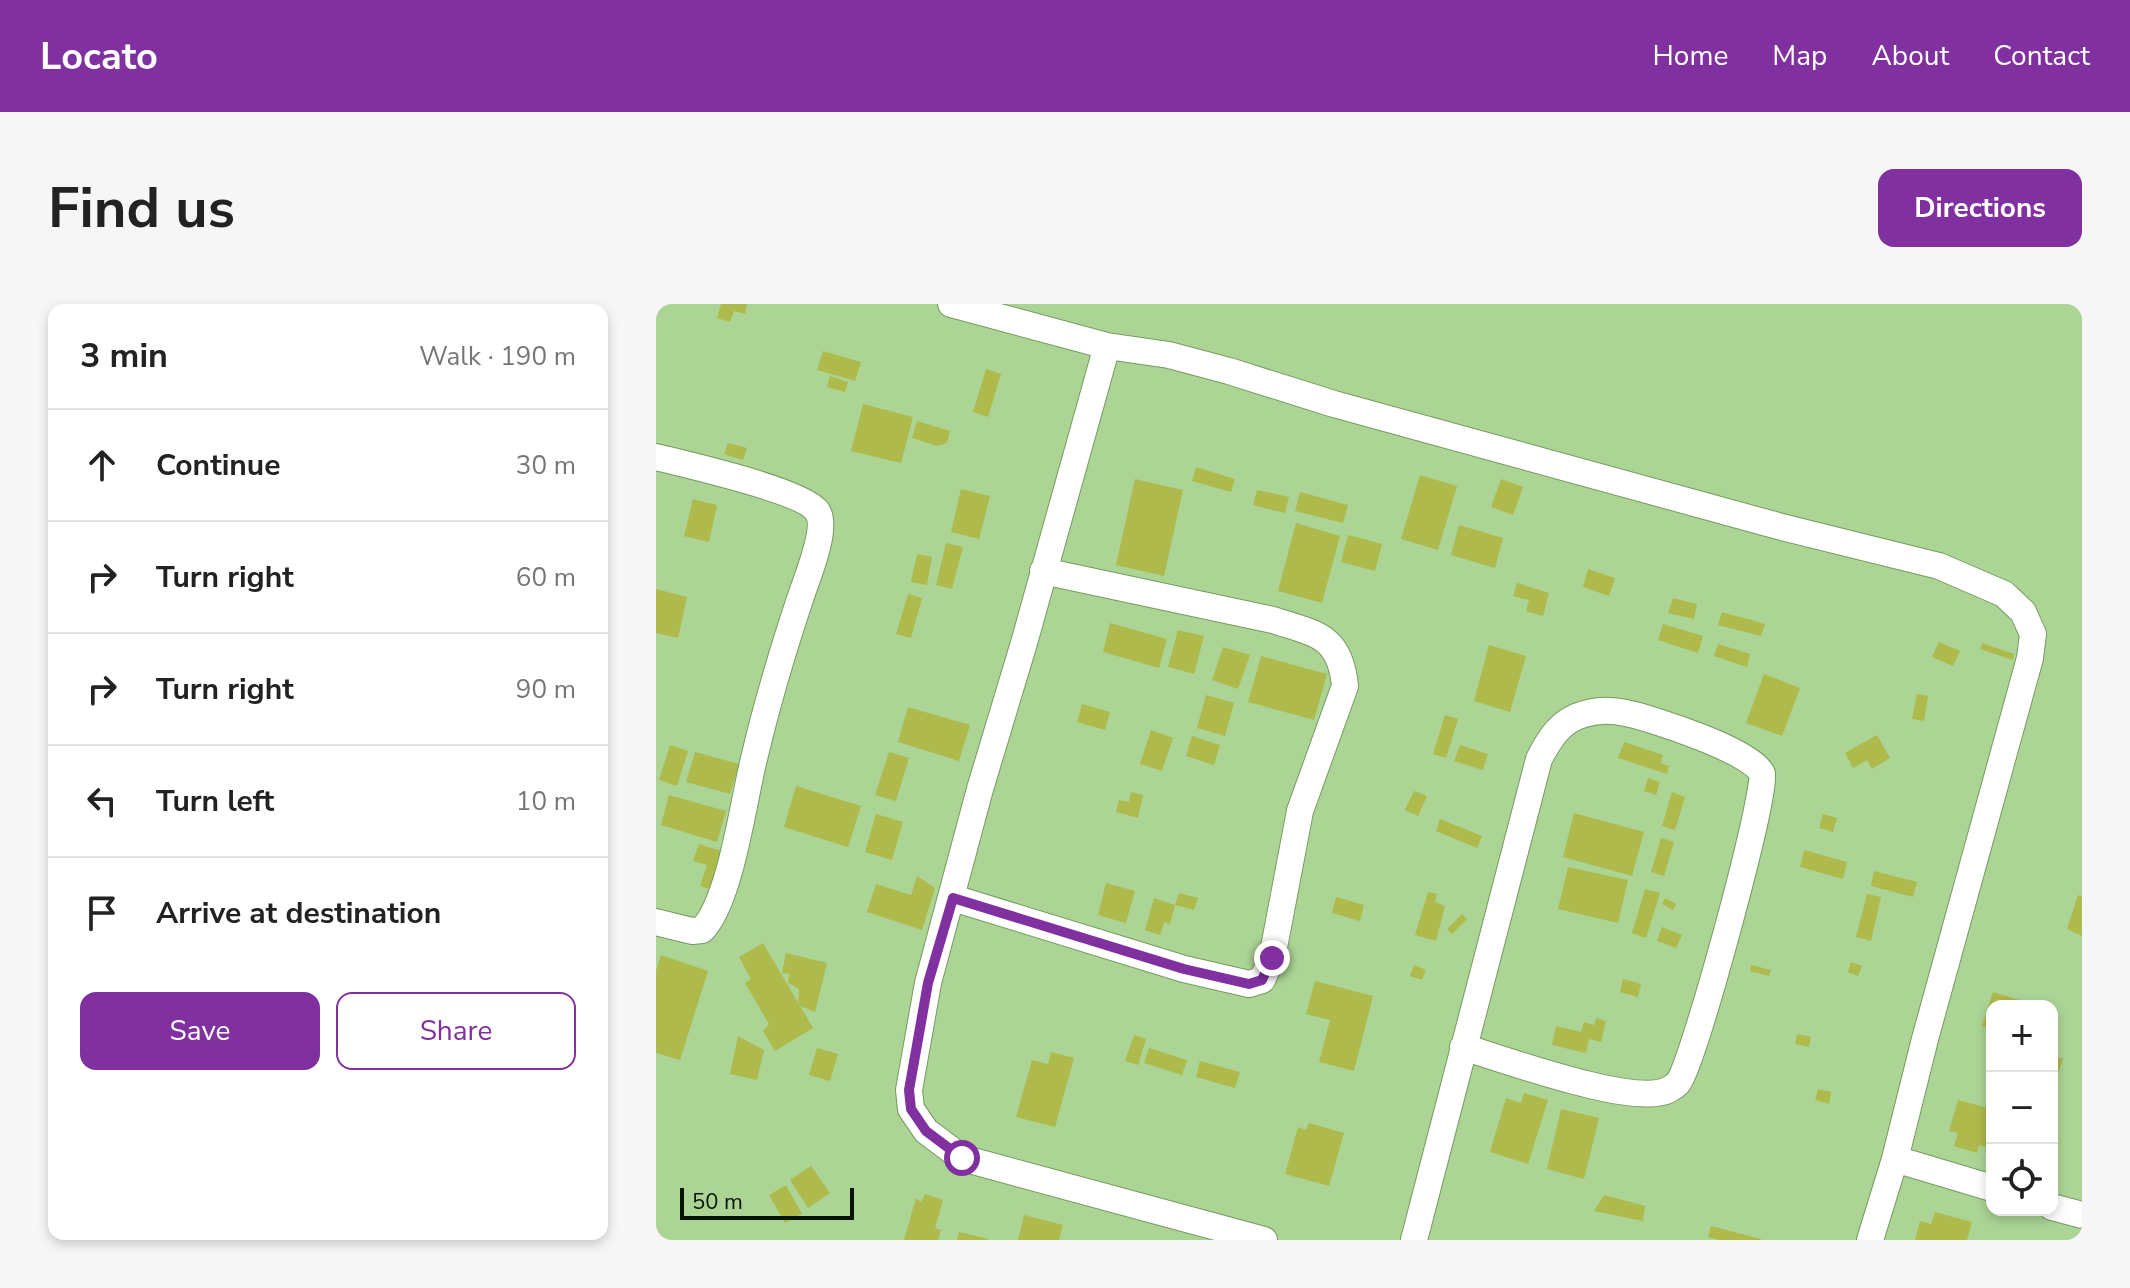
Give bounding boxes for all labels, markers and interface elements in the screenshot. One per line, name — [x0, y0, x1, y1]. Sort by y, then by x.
text: Locato — [40, 31, 158, 82]
text: Home — [1653, 37, 1728, 75]
text: Map — [1772, 37, 1827, 75]
text: About — [1871, 37, 1949, 75]
text: Contact — [1993, 37, 2090, 75]
button: Directions — [1878, 169, 2082, 247]
text: Find us — [48, 170, 235, 247]
text: 3 min — [80, 333, 168, 379]
text: Walk · 190 m — [419, 339, 576, 374]
icon: ahead — [80, 443, 124, 487]
text: Continue — [156, 445, 281, 486]
text: 30 m — [516, 448, 576, 483]
icon: right — [80, 555, 124, 599]
text: Turn right — [156, 557, 294, 598]
text: 60 m — [516, 560, 576, 595]
icon: right — [80, 667, 124, 711]
text: Turn right — [156, 669, 294, 710]
text: 90 m — [516, 672, 576, 707]
icon: left — [80, 779, 124, 823]
text: Turn left — [156, 781, 274, 822]
text: 10 m — [516, 784, 576, 819]
icon: arrive — [80, 891, 124, 935]
text: Arrive at destination — [156, 893, 441, 934]
route end — [1254, 940, 1290, 976]
button: Save — [80, 992, 320, 1070]
button: Share — [336, 992, 576, 1070]
map controls — [1986, 1000, 2058, 1216]
button: + — [1986, 1000, 2058, 1072]
button: − — [1986, 1072, 2058, 1144]
route start — [944, 1140, 980, 1176]
button: locate — [1986, 1144, 2058, 1216]
scale bar — [680, 1184, 854, 1220]
text: 50 m — [692, 1187, 743, 1217]

